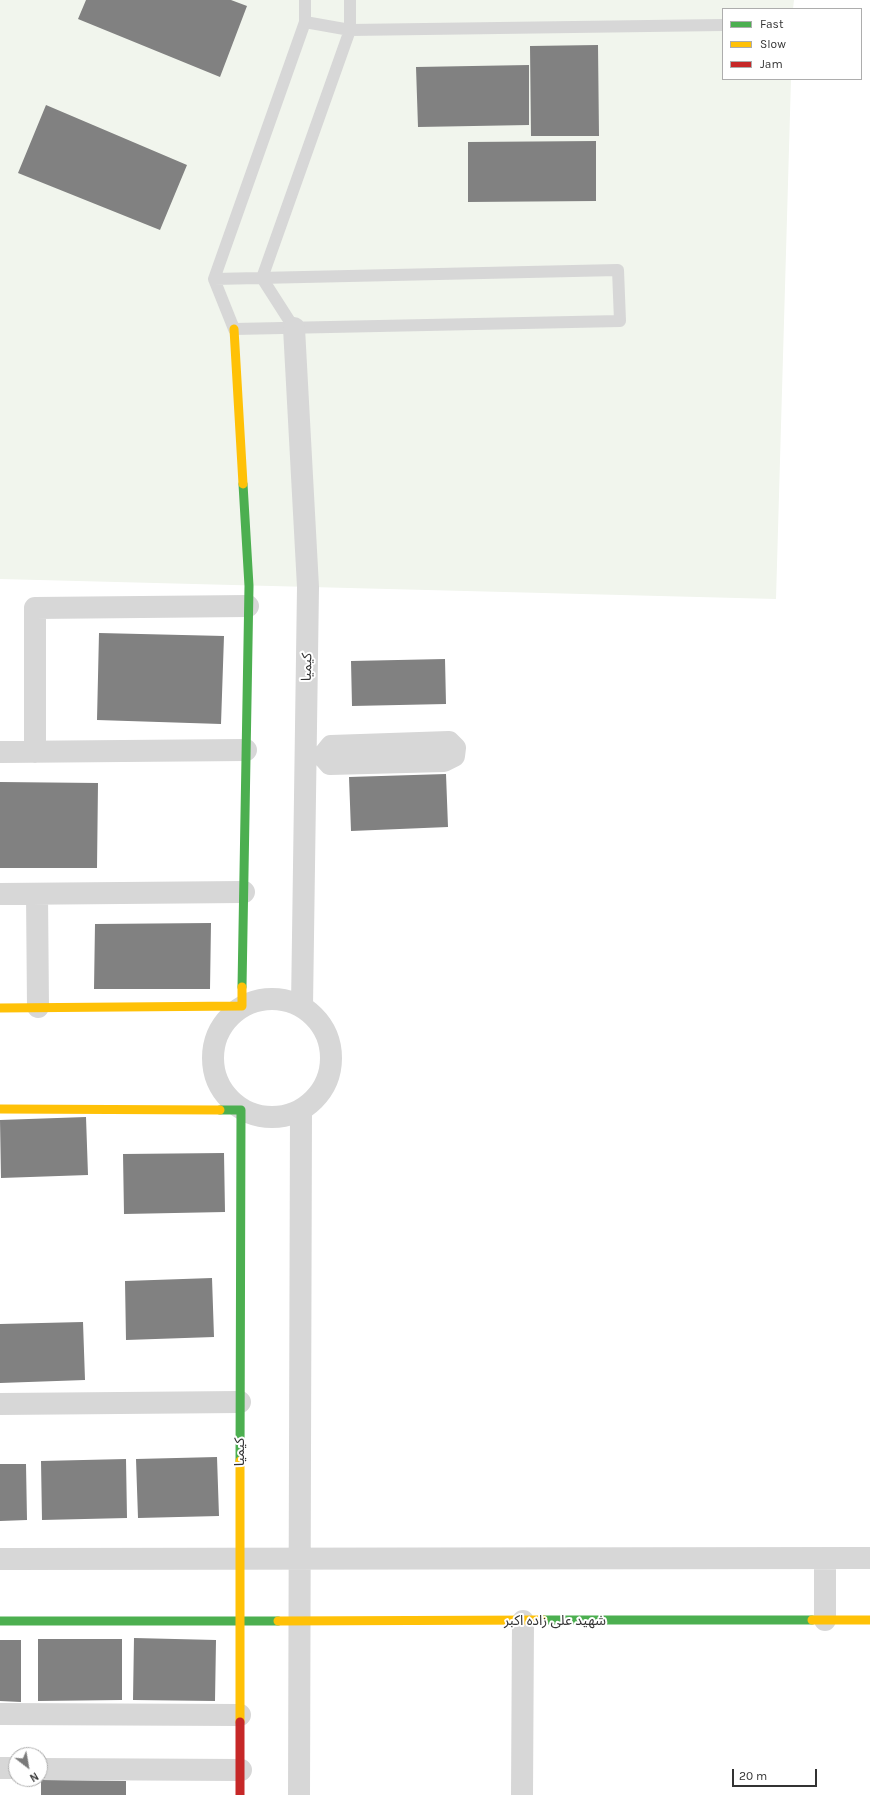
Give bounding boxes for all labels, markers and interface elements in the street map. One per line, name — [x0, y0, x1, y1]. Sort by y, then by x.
legend — [722, 8, 862, 80]
text: Fast — [760, 17, 783, 31]
text: Slow — [760, 37, 786, 51]
text: Jam — [760, 57, 783, 71]
street label: کیمیا — [298, 653, 316, 681]
street label: کیمیا — [232, 1438, 248, 1466]
street label: شهید علی زاده اکبر — [504, 1613, 606, 1629]
north arrow — [8, 1747, 48, 1787]
scale bar — [734, 1761, 819, 1787]
text: N — [27, 1769, 41, 1784]
text: 20 m — [739, 1769, 767, 1783]

